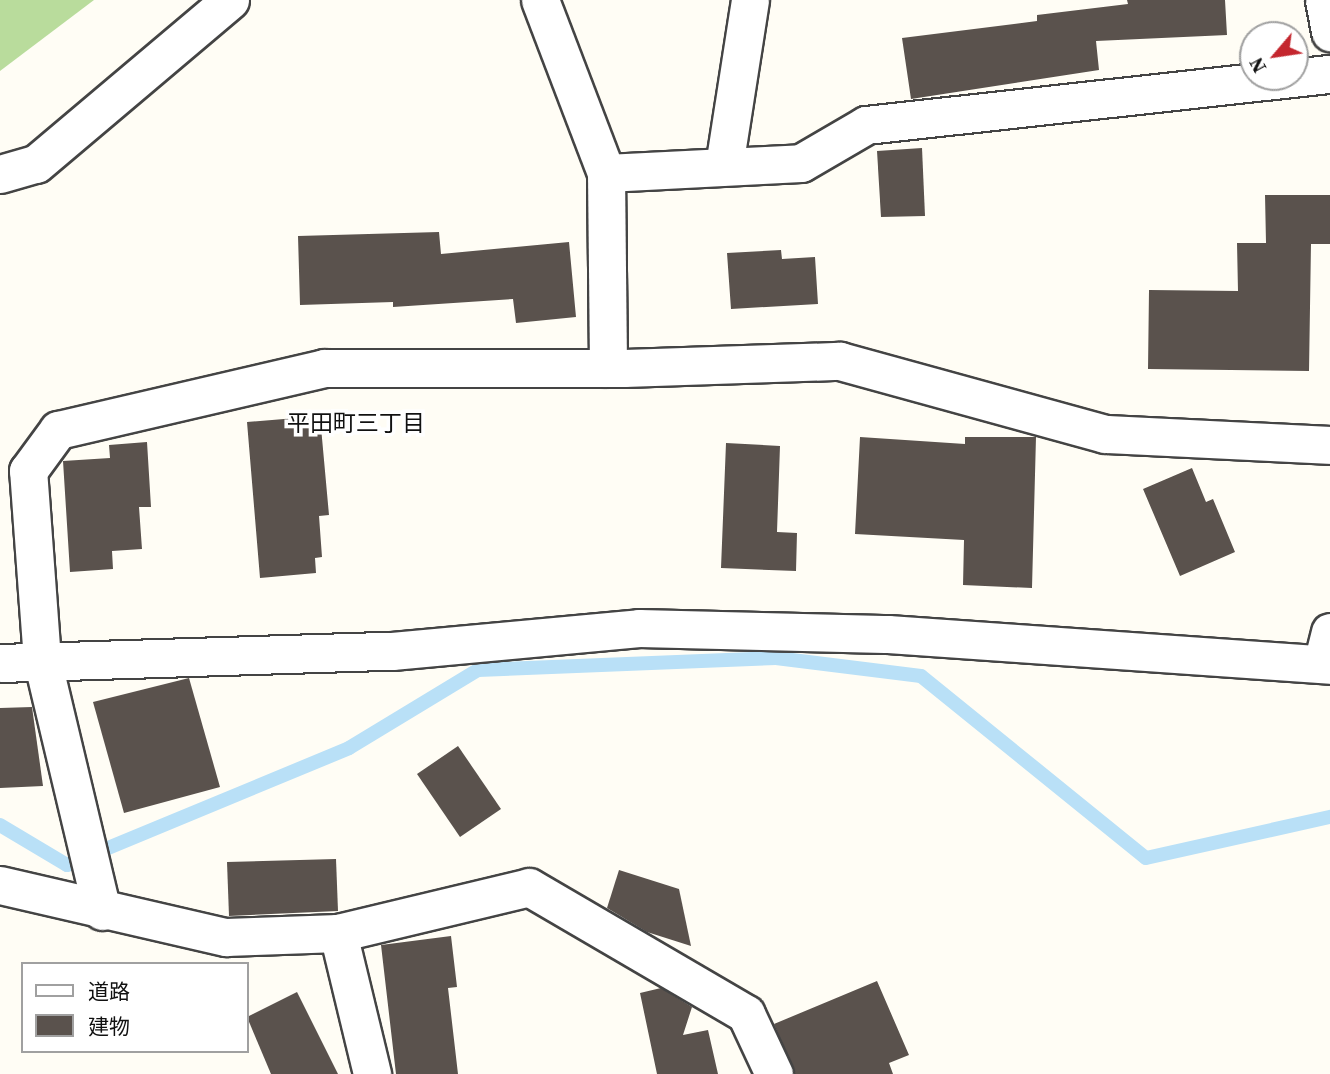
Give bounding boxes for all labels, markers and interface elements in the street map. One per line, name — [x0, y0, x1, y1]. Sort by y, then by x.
north arrow — [1239, 21, 1309, 91]
text: N — [1243, 53, 1272, 78]
district label: 平田町三丁目 — [287, 409, 425, 437]
legend — [21, 962, 248, 1053]
text: 道路 — [88, 977, 130, 1006]
text: 建物 — [88, 1012, 130, 1041]

